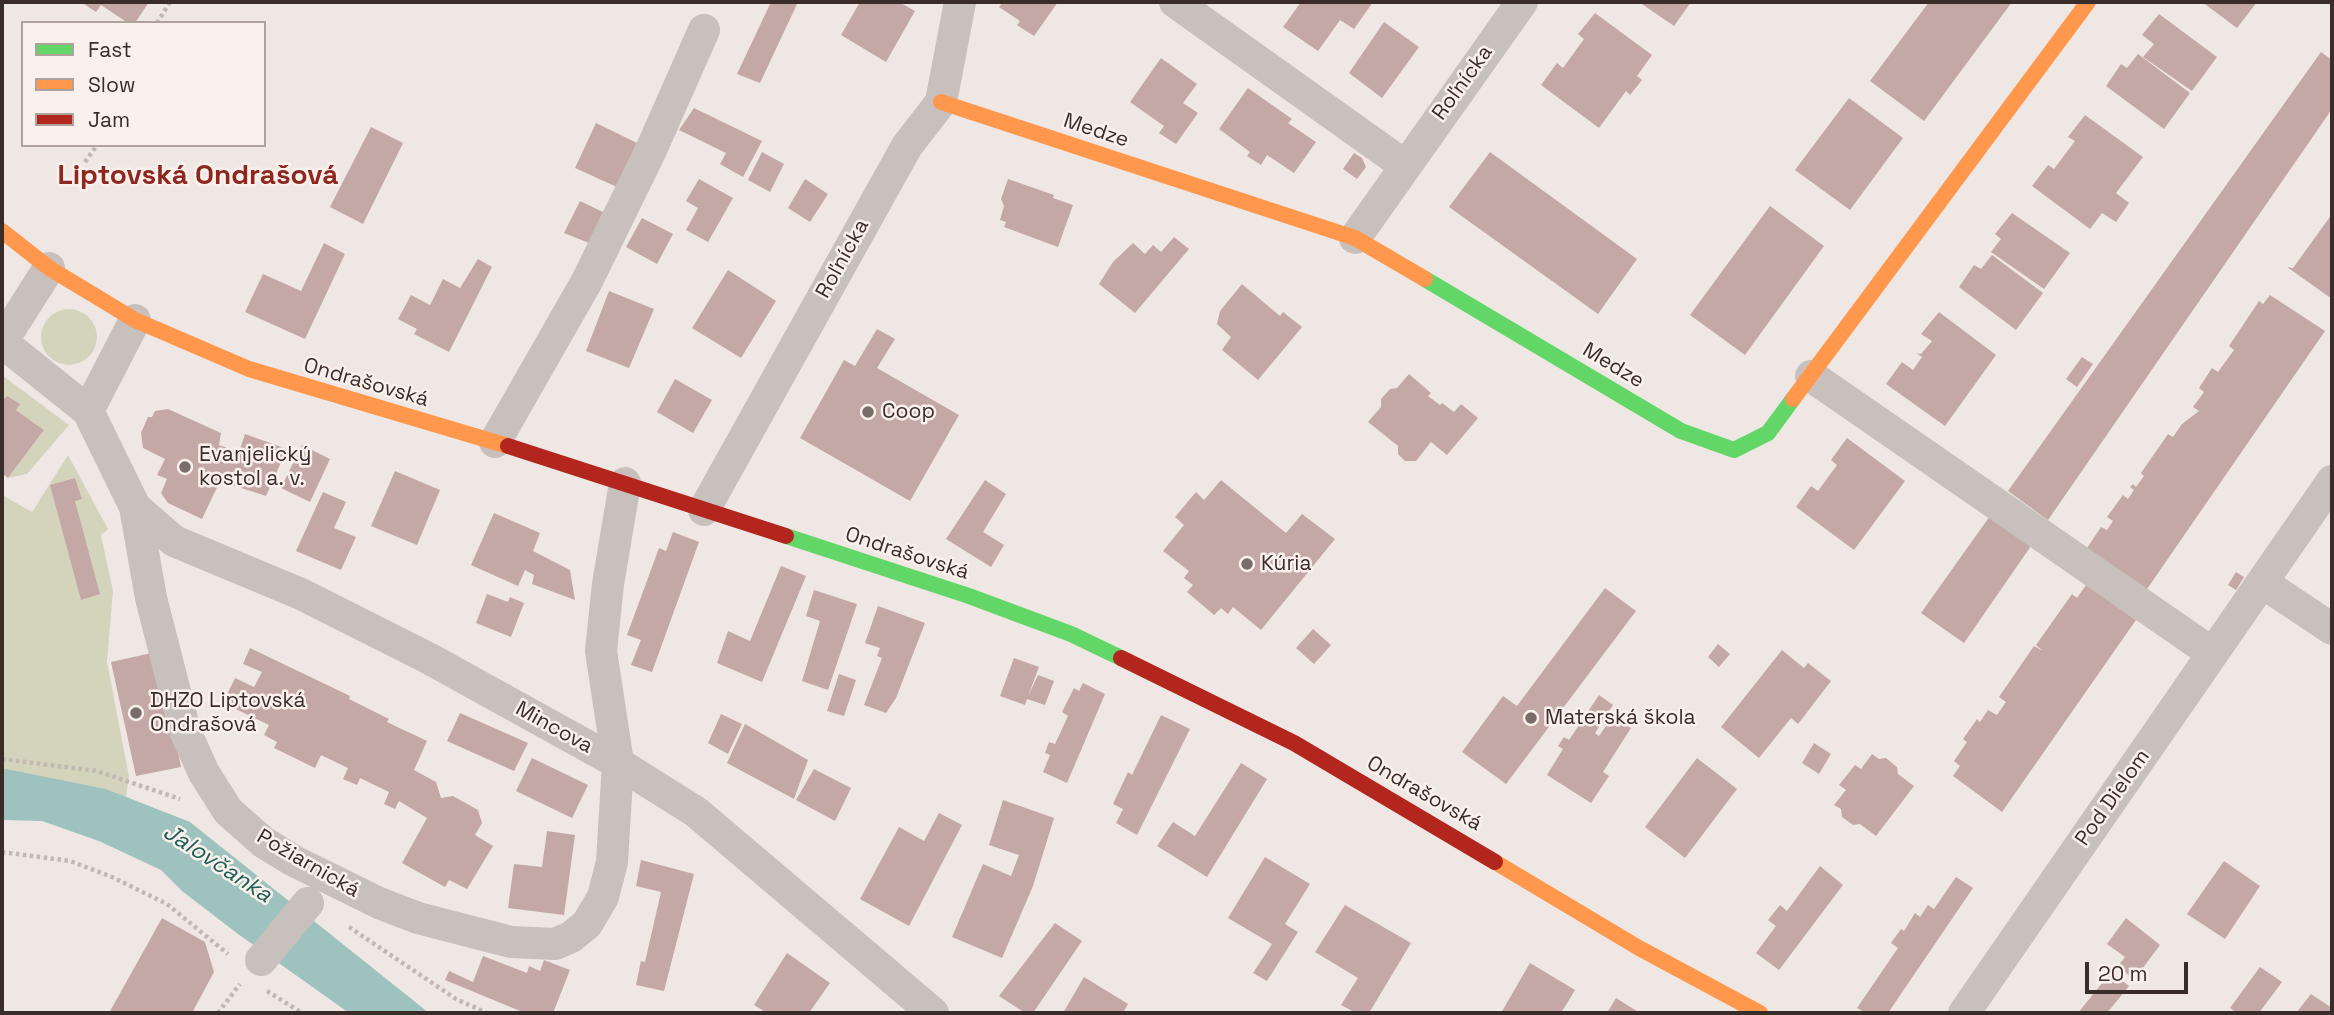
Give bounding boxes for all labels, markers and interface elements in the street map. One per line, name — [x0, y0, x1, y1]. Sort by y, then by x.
legend — [21, 21, 266, 147]
text: Fast — [88, 36, 132, 63]
street label: Roľnícka — [1427, 41, 1499, 125]
text: Slow — [88, 71, 136, 98]
text: Jam — [88, 106, 130, 133]
street label: Medze — [1060, 109, 1132, 153]
district label: Liptovská Ondrašová — [57, 159, 339, 193]
street label: Roľnícka — [811, 215, 875, 303]
street label: Medze — [1578, 338, 1648, 394]
street label: Ondrašovská — [301, 353, 431, 413]
place label: Coop — [882, 399, 935, 425]
marker: Coop — [860, 404, 876, 420]
place label: Evanjelický kostol a. v. — [199, 442, 311, 492]
marker: Evanjelický kostol a. v. — [177, 459, 193, 475]
street label: Ondrašovská — [842, 522, 972, 586]
place label: Kúria — [1261, 551, 1312, 577]
marker: Kúria — [1239, 556, 1255, 572]
place label: DHZO Liptovská Ondrašová — [150, 688, 306, 738]
street label: Mincova — [511, 697, 597, 759]
marker: DHZO Liptovská Ondrašová — [128, 705, 144, 721]
place label: Materská škola — [1545, 705, 1696, 731]
marker: Materská škola — [1523, 710, 1539, 726]
street label: Pod Dielom — [2071, 745, 2155, 851]
street label: Ondrašovská — [1362, 751, 1486, 837]
water label: Jalovčanka — [157, 819, 277, 909]
street label: Požiarnická — [252, 824, 364, 904]
scale bar — [2089, 948, 2192, 992]
text: 20 m — [2098, 960, 2148, 987]

